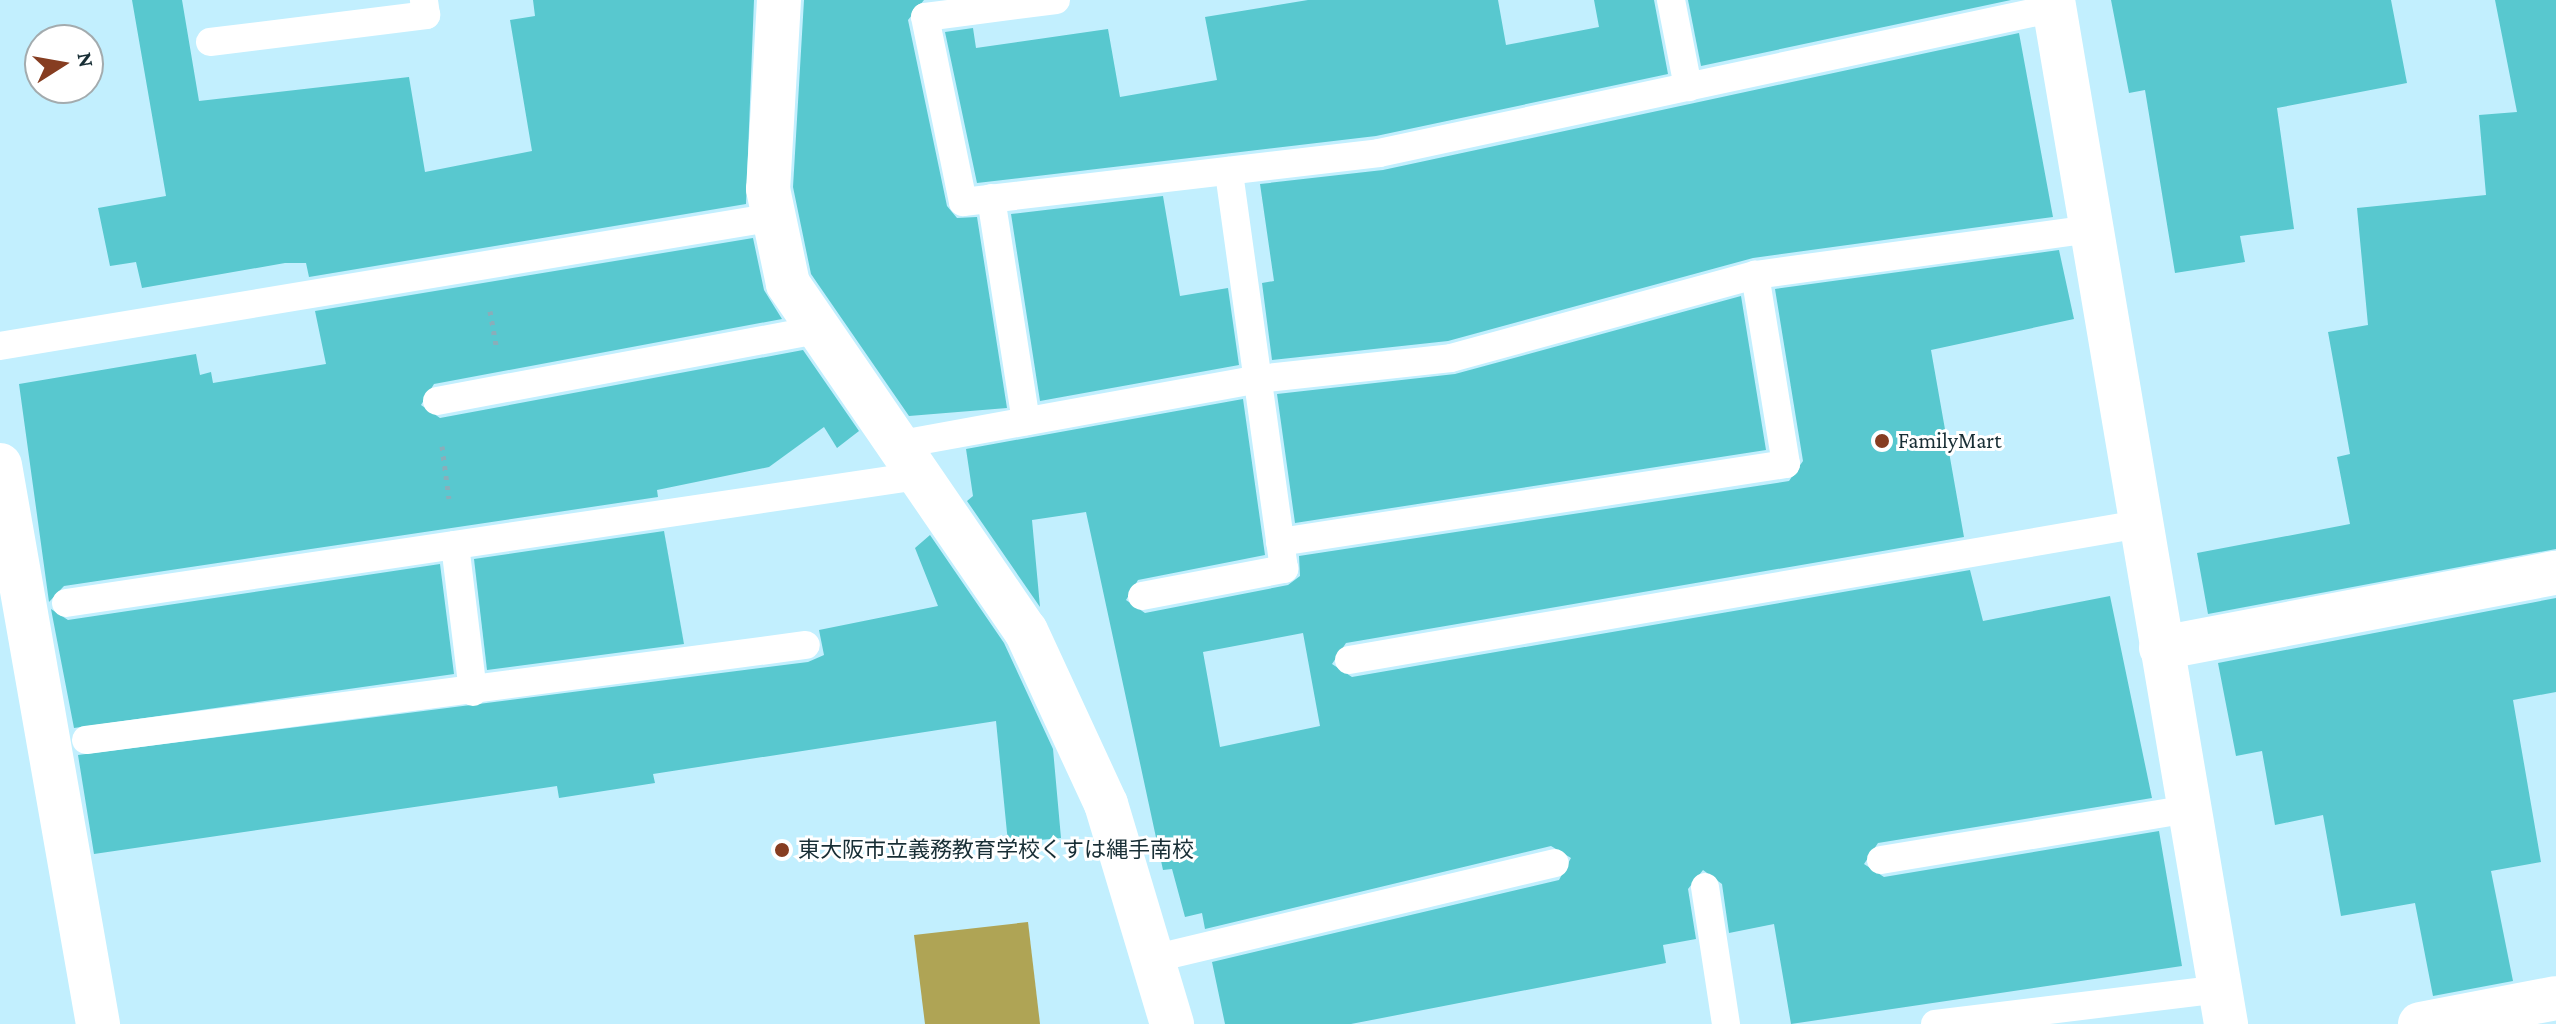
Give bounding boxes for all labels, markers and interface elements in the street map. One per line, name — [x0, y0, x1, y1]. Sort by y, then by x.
north arrow — [24, 24, 104, 104]
text: N — [72, 50, 100, 69]
place label: FamilyMart — [1898, 428, 2001, 454]
marker: FamilyMart — [1873, 432, 1891, 450]
place label: 東大阪市立義務教育学校くすは縄手南校 — [798, 837, 1194, 863]
marker: 東大阪市立義務教育学校くすは縄手南校 — [773, 841, 791, 859]

